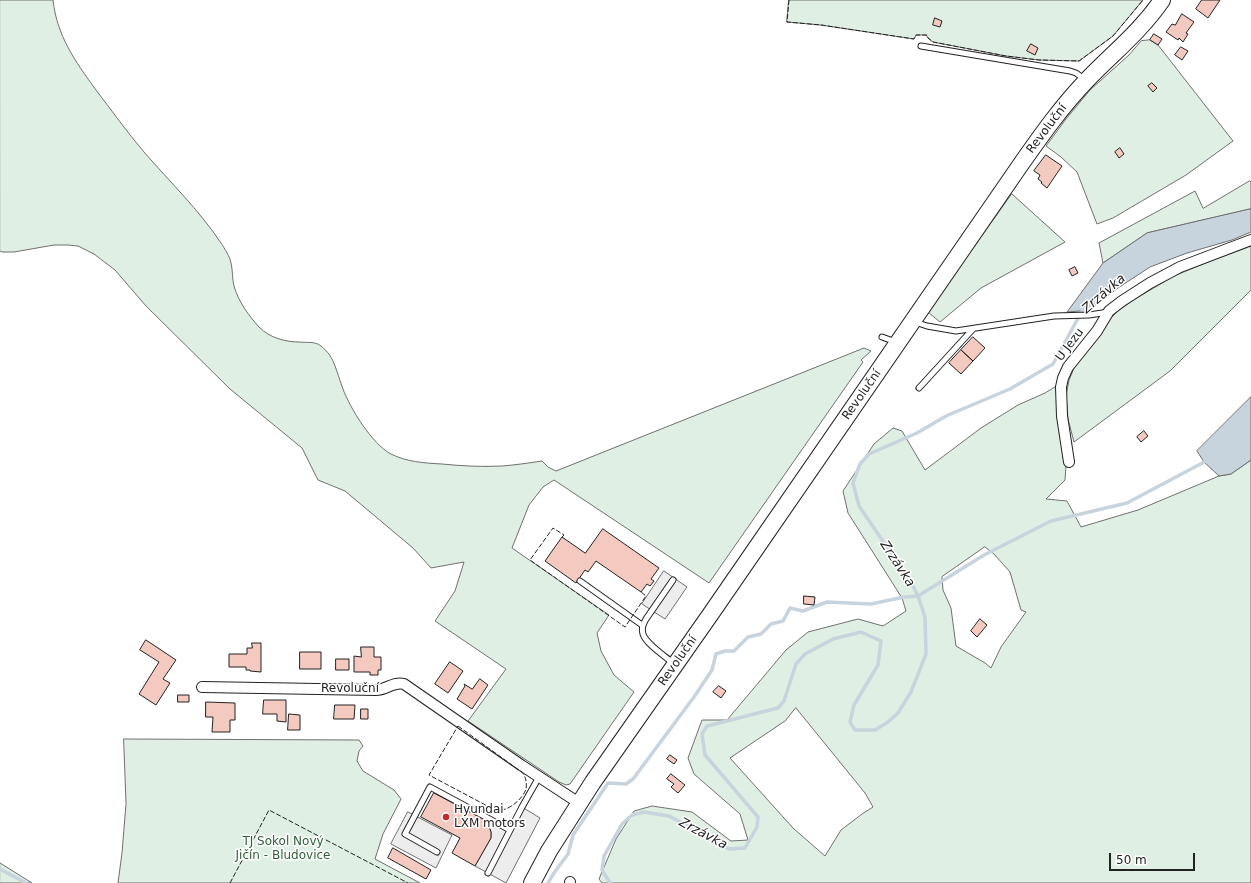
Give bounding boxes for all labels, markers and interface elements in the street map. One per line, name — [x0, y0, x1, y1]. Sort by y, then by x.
street label: Revoluční — [1024, 101, 1070, 157]
water label: Zrzávka — [1079, 271, 1129, 317]
street label: U Jezu — [1053, 326, 1087, 364]
street label: Revoluční — [839, 367, 885, 423]
water label: Zrzávka — [876, 538, 918, 590]
street label: Revoluční — [655, 633, 701, 689]
street label: Revoluční — [321, 682, 379, 696]
place label: Hyundai LXM motors — [454, 803, 525, 831]
marker: Hyundai LXM motors — [441, 812, 451, 822]
water label: Zrzávka — [676, 815, 730, 853]
park label: TJ Sokol Nový Jičín - Bludovice — [236, 835, 330, 863]
scale bar — [1111, 845, 1197, 871]
text: 50 m — [1116, 853, 1147, 867]

